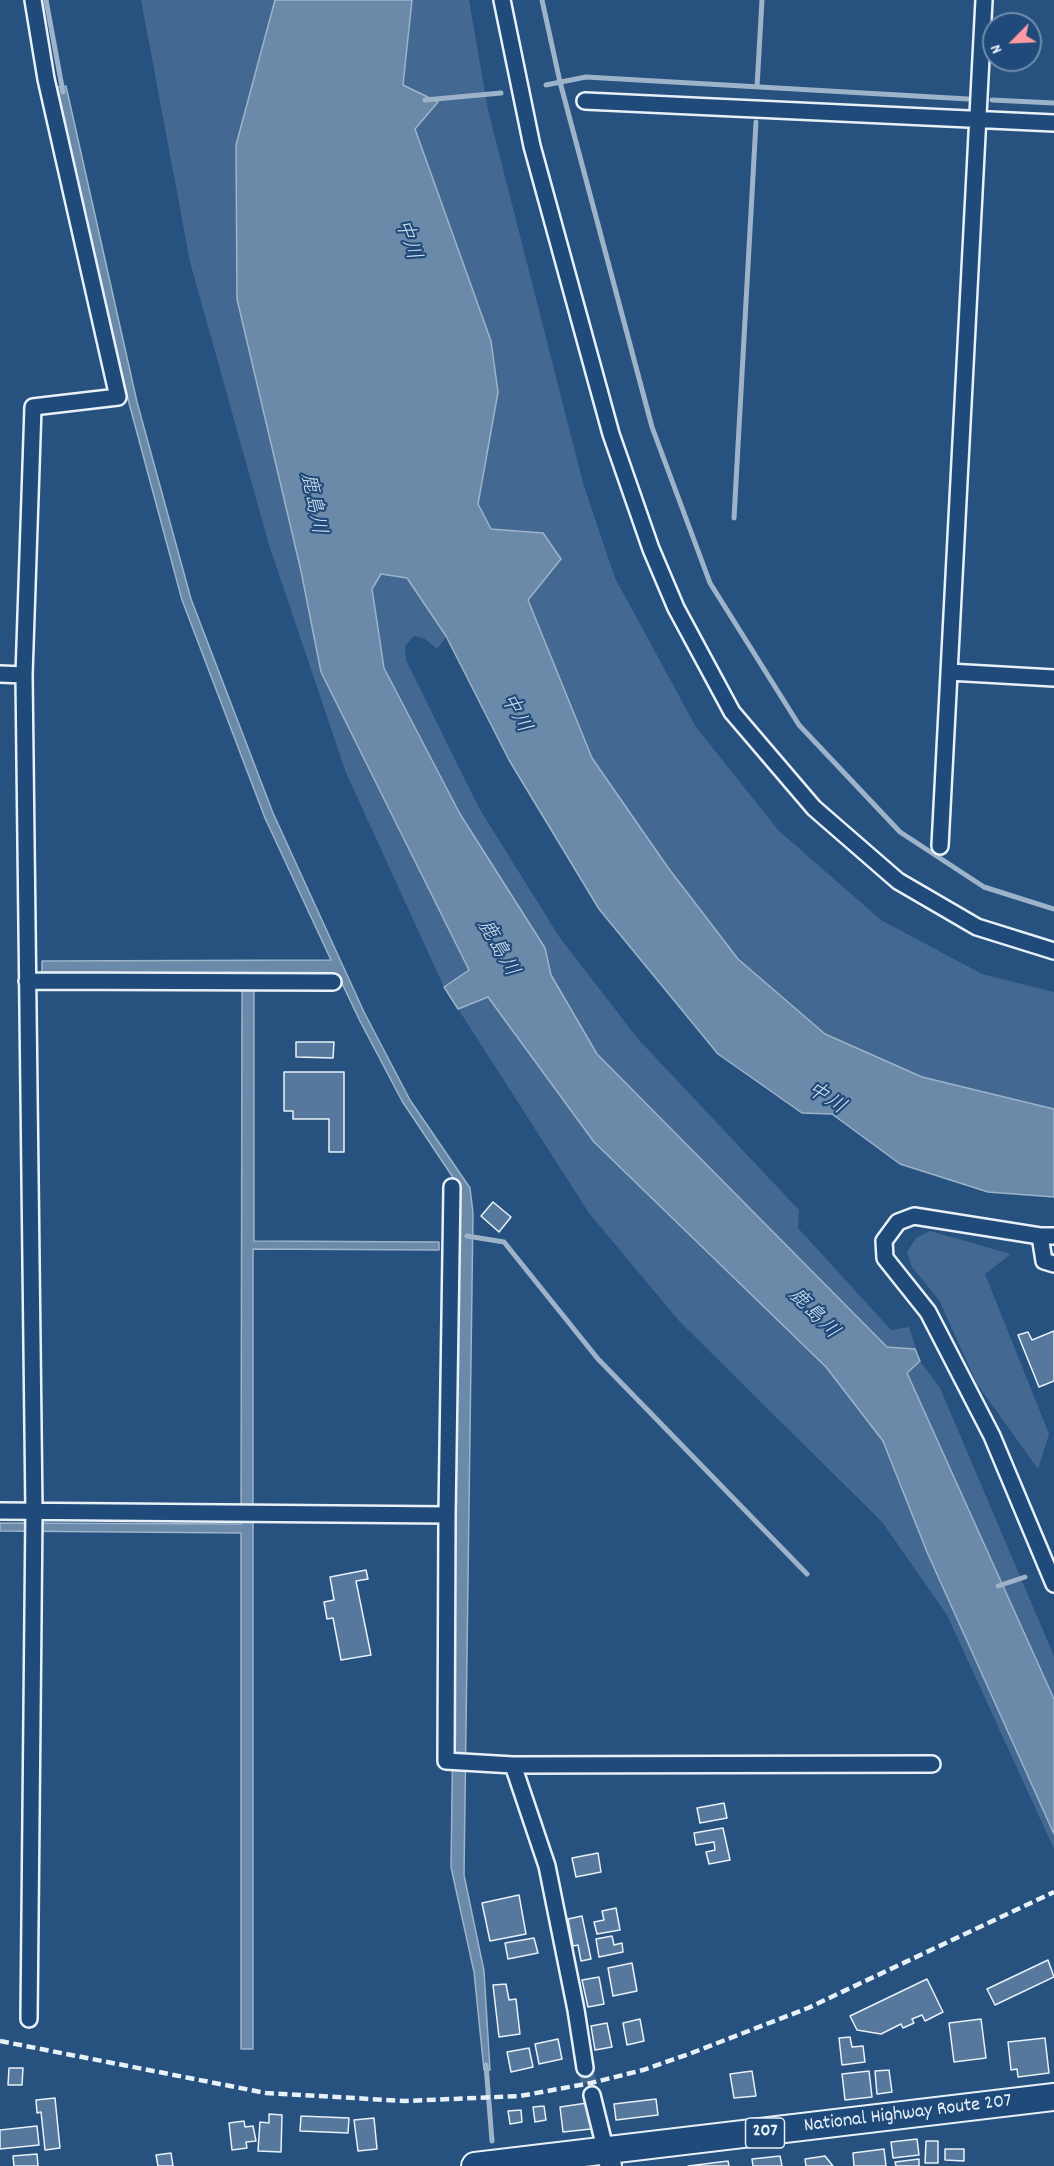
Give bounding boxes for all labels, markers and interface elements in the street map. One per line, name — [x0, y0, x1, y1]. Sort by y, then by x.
north arrow — [982, 12, 1042, 72]
text: N — [985, 40, 1009, 57]
water label: 中川 — [388, 216, 424, 264]
water label: 鹿島川 — [293, 471, 329, 537]
water label: 中川 — [493, 690, 535, 738]
water label: 鹿島川 — [469, 915, 523, 983]
water label: 中川 — [801, 1078, 849, 1122]
water label: 鹿島川 — [781, 1284, 843, 1346]
street label: National Highway Route 207 — [803, 2090, 1013, 2140]
road number: 207 — [746, 2118, 784, 2148]

